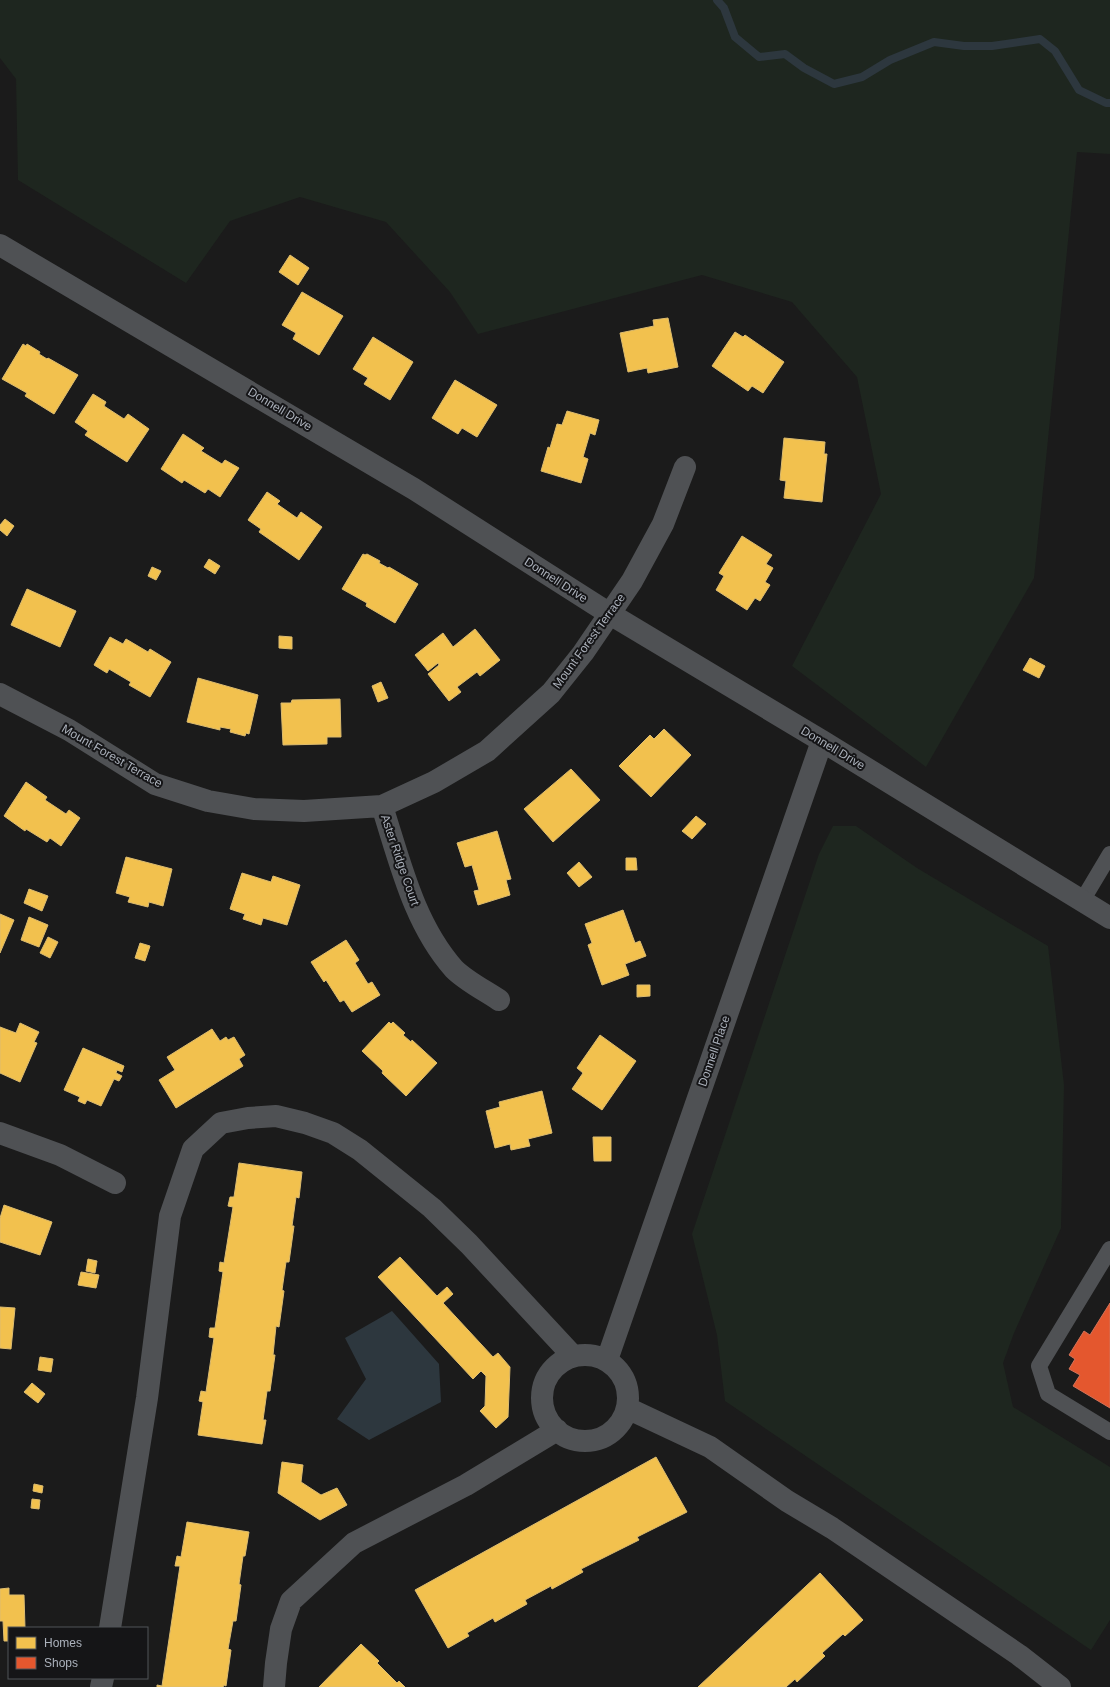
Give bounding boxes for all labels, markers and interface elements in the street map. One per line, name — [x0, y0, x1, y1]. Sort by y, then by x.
street label: Donnell Drive — [246, 384, 315, 434]
street label: Donnell Drive — [522, 555, 590, 606]
street label: Mount Forest Terrace — [550, 591, 628, 691]
street label: Mount Forest Terrace — [59, 721, 165, 791]
street label: Donnell Drive — [799, 723, 868, 773]
street label: Aster Ridge Court — [378, 813, 422, 908]
street label: Donnell Place — [695, 1013, 733, 1088]
legend — [8, 1627, 148, 1679]
text: Homes — [44, 1636, 82, 1650]
text: Shops — [44, 1656, 78, 1670]

